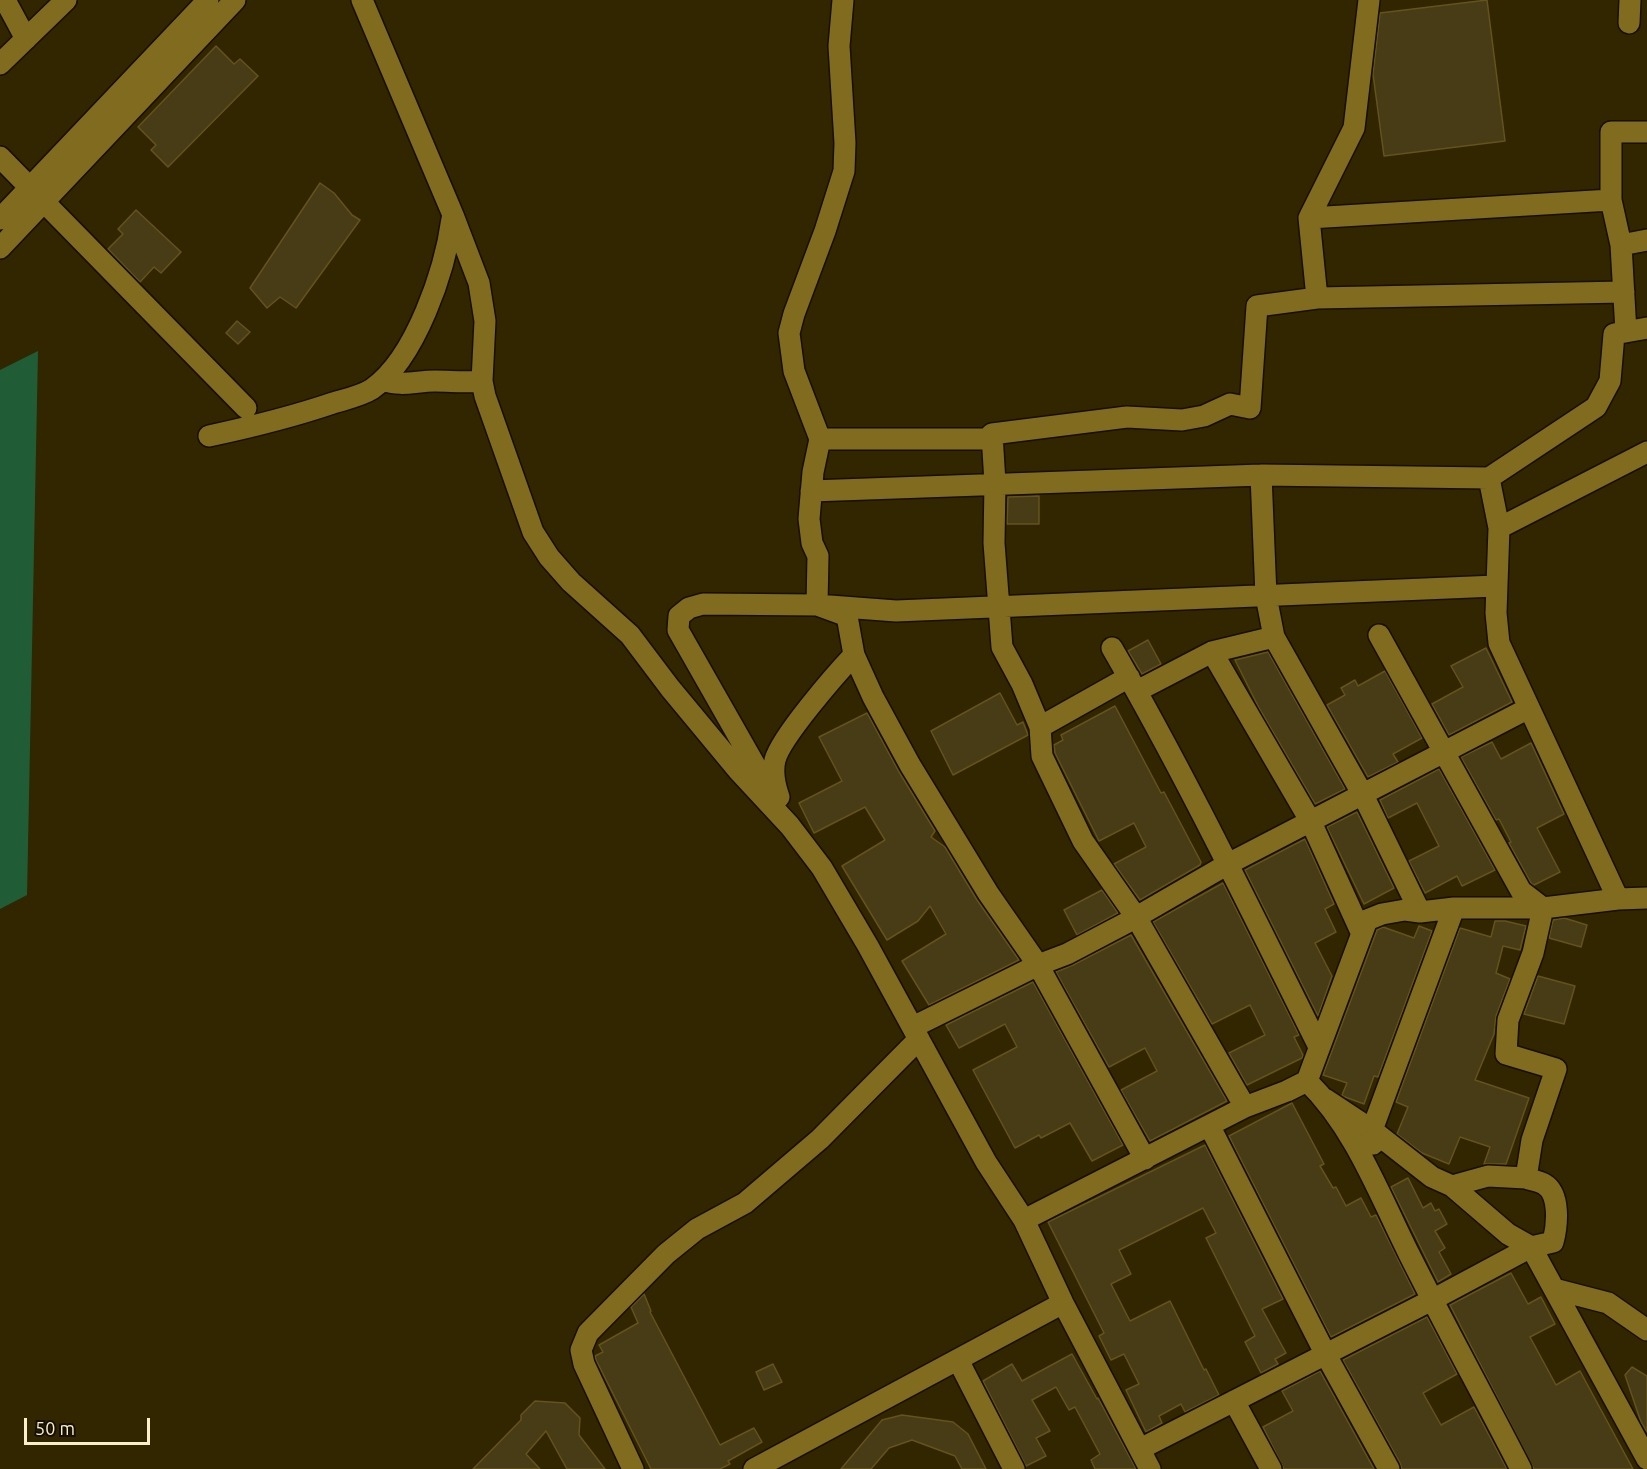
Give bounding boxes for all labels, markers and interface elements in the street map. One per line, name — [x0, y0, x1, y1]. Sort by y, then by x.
scale bar — [27, 1406, 153, 1444]
text: 50 m — [35, 1418, 75, 1438]

